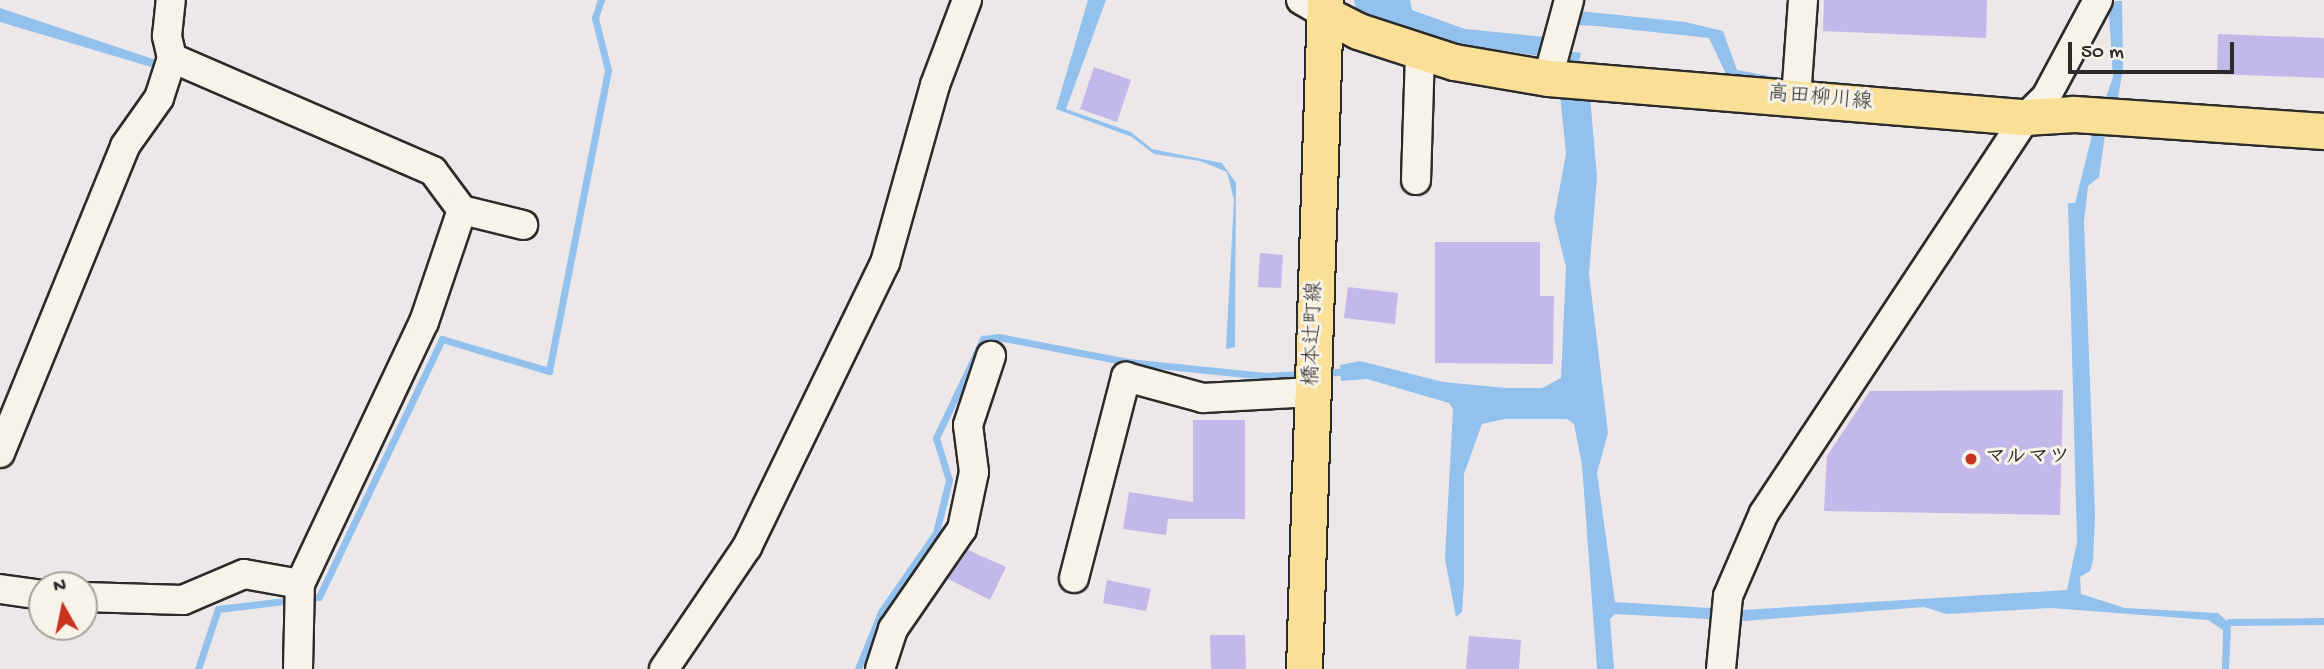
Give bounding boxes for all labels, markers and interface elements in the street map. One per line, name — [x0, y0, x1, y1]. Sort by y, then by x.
scale bar — [2072, 28, 2238, 72]
text: 50 m — [2081, 41, 2124, 66]
street label: 高田柳川線 — [1767, 83, 1873, 117]
street label: 橋本辻町線 — [1301, 281, 1329, 387]
place label: マルマツ — [1985, 446, 2069, 472]
marker: マルマツ — [1963, 451, 1979, 467]
north arrow — [28, 571, 98, 641]
text: N — [52, 574, 68, 599]

